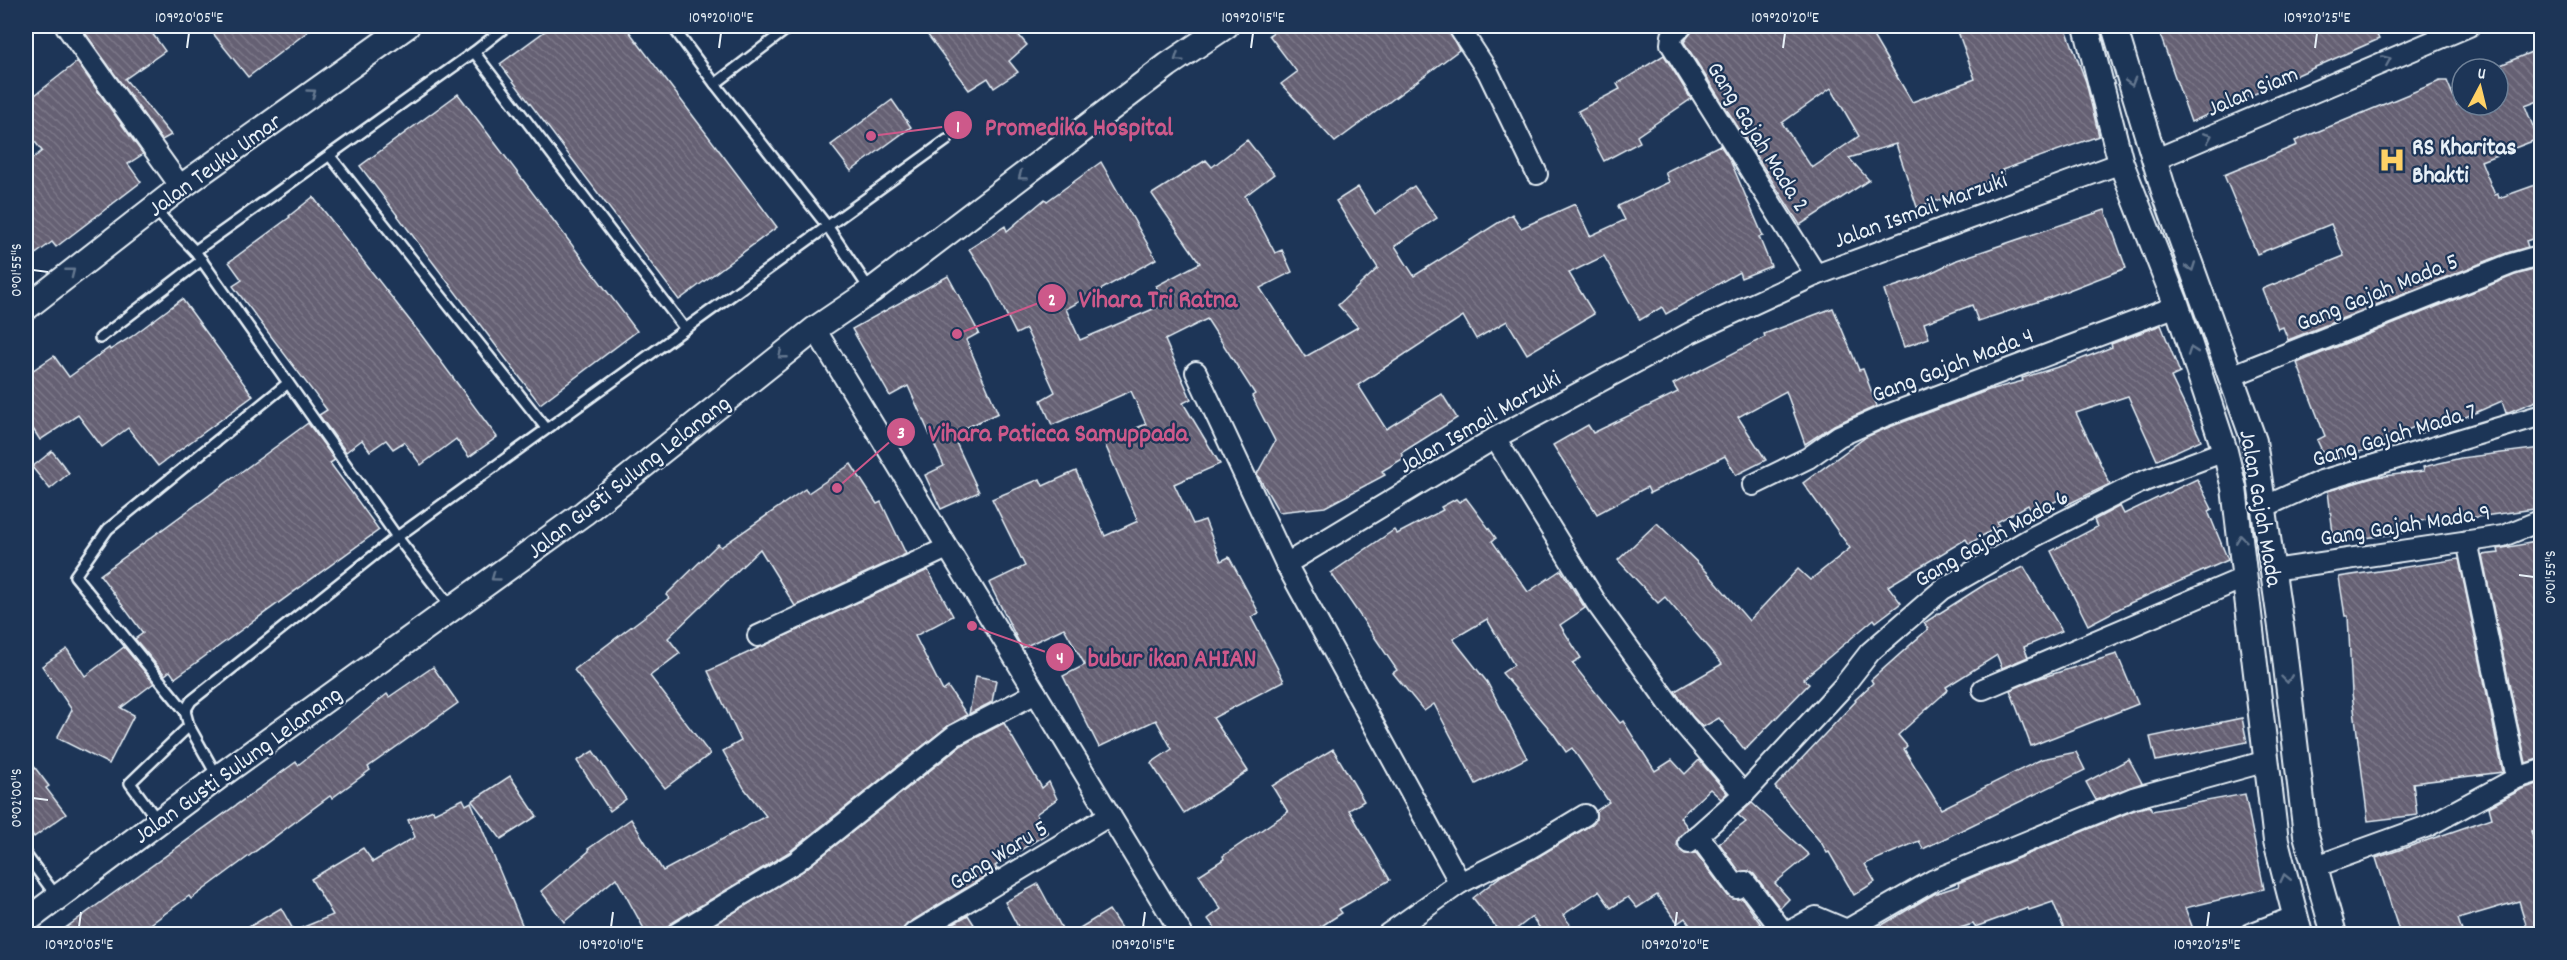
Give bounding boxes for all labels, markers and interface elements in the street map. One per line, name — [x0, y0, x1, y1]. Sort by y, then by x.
text: 109°20'05"E — [155, 8, 223, 30]
text: 109°20'10"E — [689, 8, 753, 30]
text: 109°20'15"E — [1221, 8, 1285, 30]
text: 109°20'20"E — [1751, 8, 1819, 30]
text: 109°20'25"E — [2284, 8, 2350, 30]
one-way arrow — [1174, 51, 1185, 62]
one-way arrow — [2381, 55, 2392, 67]
street label: Gang Gajah Mada 2 — [1697, 56, 1816, 219]
north arrow — [2450, 57, 2510, 117]
street label: Jalan Siam — [2202, 58, 2304, 127]
text: U — [2476, 63, 2487, 87]
one-way arrow — [2124, 76, 2136, 86]
one-way arrow — [306, 89, 317, 100]
callout: Promedika Hospital — [943, 103, 1186, 147]
street label: Jalan Teuku Umar — [142, 106, 290, 227]
text: Promedika Hospital — [985, 111, 1174, 148]
text: 1 — [956, 116, 960, 141]
one-way arrow — [2201, 132, 2212, 144]
place label: RS Kharitas Bhakti — [2412, 132, 2517, 194]
hospital icon: RS Kharitas Bhakti — [2377, 145, 2407, 175]
street label: Jalan Ismail Marzuki — [1830, 165, 2013, 259]
one-way arrow — [1018, 168, 1029, 179]
text: 0°01'55"S — [7, 243, 29, 297]
street label: Gang Gajah Mada 5 — [2292, 246, 2464, 342]
one-way arrow — [2184, 261, 2197, 272]
one-way arrow — [65, 268, 76, 279]
callout: Vihara Tri Ratna — [1037, 276, 1250, 320]
text: Vihara Tri Ratna — [1079, 283, 1238, 320]
text: 2 — [1048, 289, 1056, 314]
street label: Gang Gajah Mada 4 — [1867, 320, 2039, 413]
one-way arrow — [2187, 346, 2200, 357]
one-way arrow — [778, 348, 789, 359]
street label: Jalan Ismail Marzuki — [1393, 363, 1568, 484]
street label: Jalan Gusti Sulung Lelanang — [521, 388, 739, 569]
street label: Gang Gajah Mada 7 — [2308, 396, 2481, 478]
callout: Vihara Paticca Samuppada — [886, 410, 1200, 454]
text: Vihara Paticca Samuppada — [928, 417, 1189, 454]
text: 3 — [897, 422, 905, 447]
street label: Jalan Gajah Mada — [2229, 427, 2290, 590]
street label: Gang Gajah Mada 6 — [1909, 482, 2076, 598]
street label: Gang Gajah Mada 9 — [2318, 497, 2493, 557]
one-way arrow — [2235, 535, 2248, 544]
text: 0°01'55"S — [2541, 550, 2563, 604]
one-way arrow — [490, 570, 501, 581]
callout: bubur ikan AHIAN — [1045, 635, 1268, 679]
text: bubur ikan AHIAN — [1088, 642, 1256, 679]
text: 4 — [1056, 647, 1064, 672]
one-way arrow — [2281, 675, 2293, 684]
street label: Jalan Gusti Sulung Lelanang — [128, 679, 350, 854]
text: 0°02'00"S — [7, 769, 29, 827]
street label: Gang Waru 5 — [943, 813, 1056, 900]
one-way arrow — [2279, 873, 2292, 883]
text: 109°20'05"E — [45, 935, 113, 957]
text: 109°20'10"E — [579, 935, 643, 957]
text: 109°20'15"E — [1111, 935, 1175, 957]
text: 109°20'20"E — [1641, 935, 1709, 957]
text: 109°20'25"E — [2174, 935, 2240, 957]

